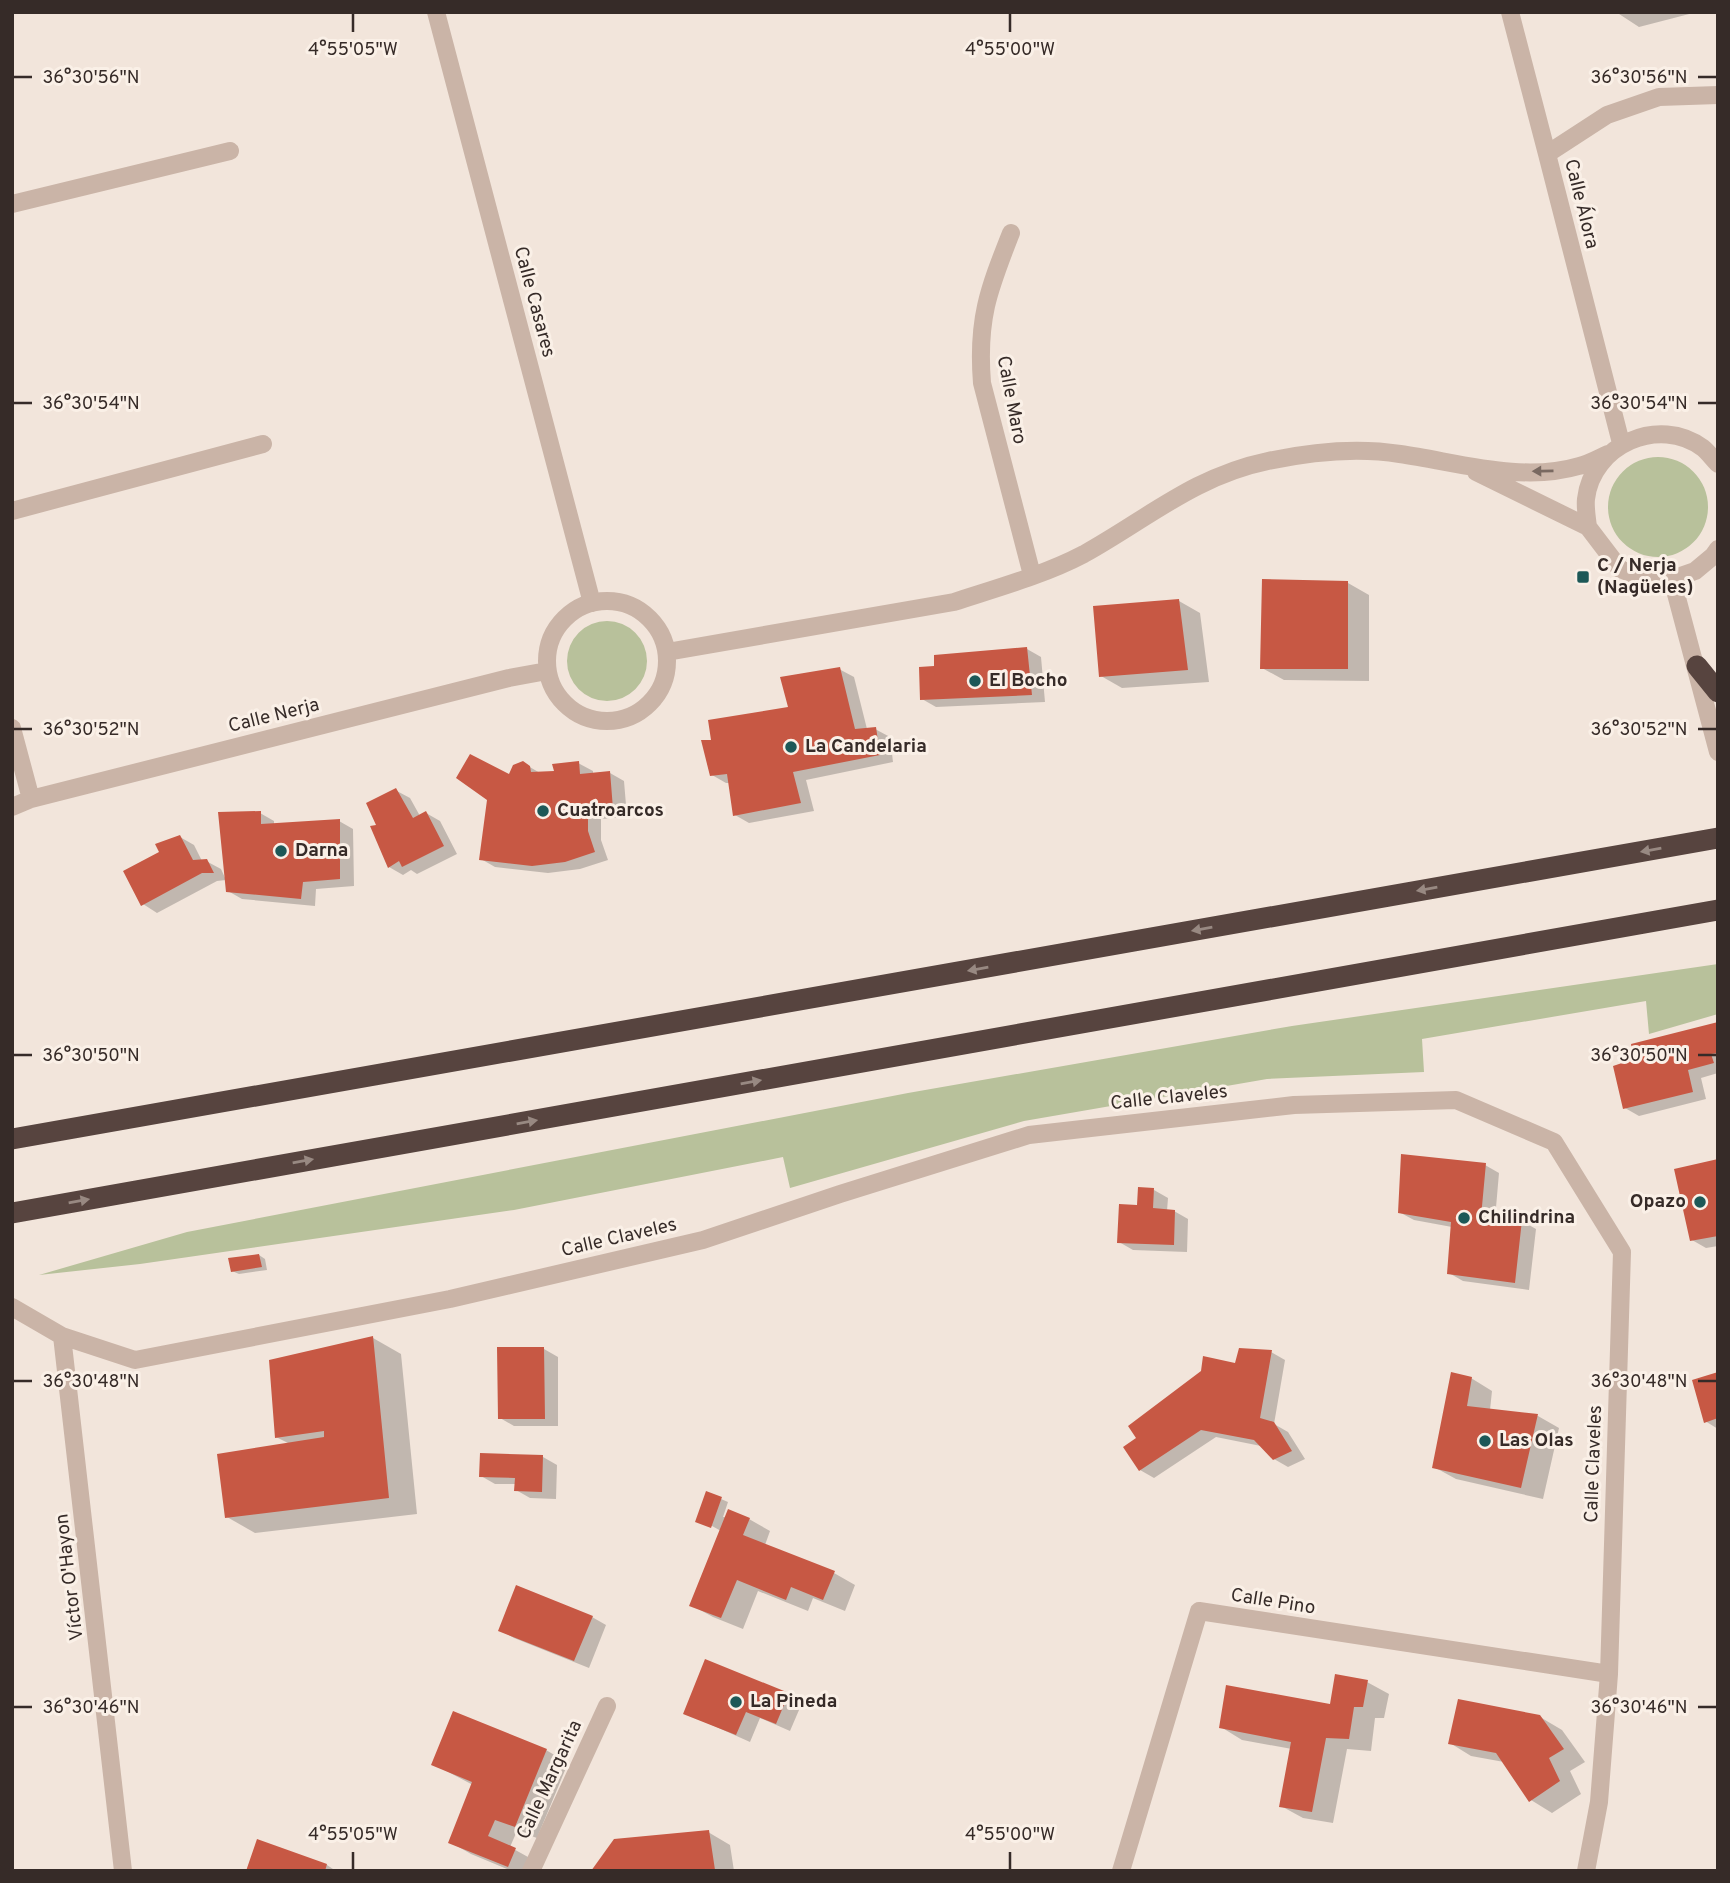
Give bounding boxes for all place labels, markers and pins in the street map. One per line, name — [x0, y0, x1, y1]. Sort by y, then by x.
place label: C / Nerja (Nagüeles) — [1597, 554, 1694, 600]
marker: C / Nerja (Nagüeles) — [1575, 569, 1591, 585]
place label: El Bocho — [989, 669, 1068, 693]
marker: El Bocho — [967, 673, 983, 689]
place label: La Candelaria — [805, 735, 927, 759]
marker: La Candelaria — [783, 739, 799, 755]
place label: Cuatroarcos — [557, 799, 664, 823]
marker: Cuatroarcos — [535, 803, 551, 819]
place label: Darna — [295, 839, 348, 863]
marker: Darna — [273, 843, 289, 859]
place label: Opazo — [1630, 1190, 1686, 1214]
marker: Opazo — [1692, 1194, 1708, 1210]
place label: Chilindrina — [1478, 1206, 1575, 1230]
marker: Chilindrina — [1456, 1210, 1472, 1226]
place label: Las Olas — [1499, 1429, 1574, 1453]
marker: Las Olas — [1477, 1433, 1493, 1449]
place label: La Pineda — [750, 1690, 837, 1714]
marker: La Pineda — [728, 1694, 744, 1710]

